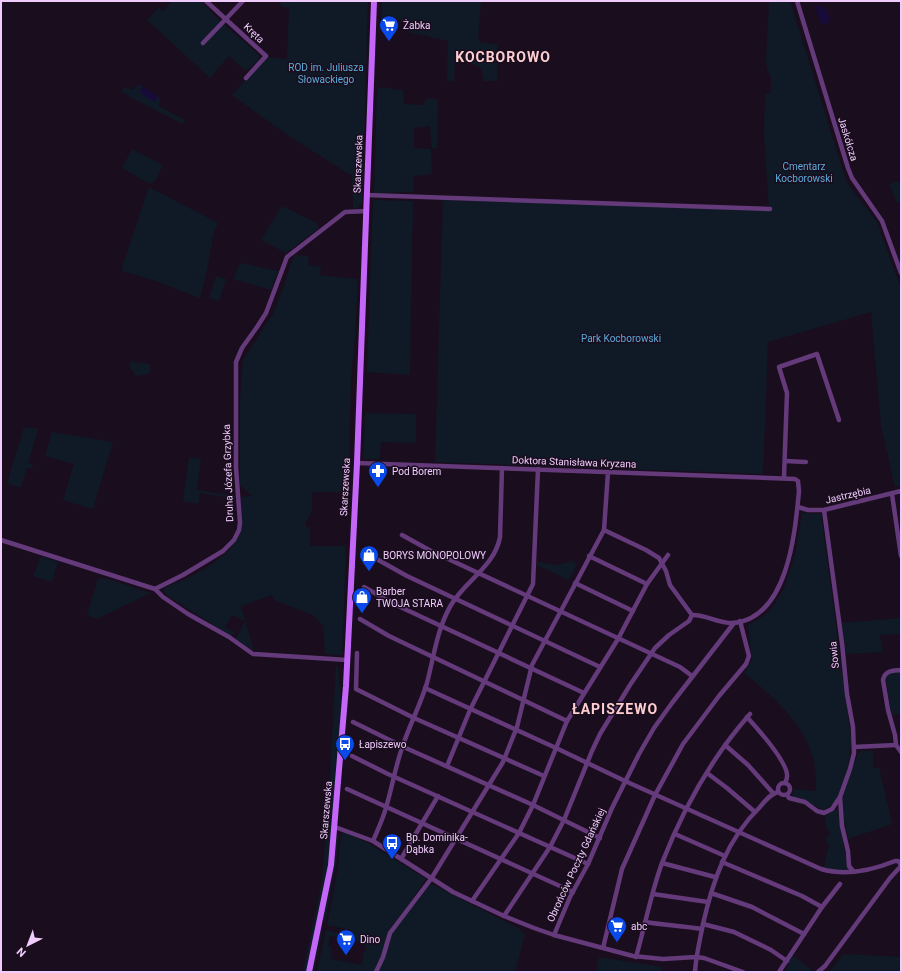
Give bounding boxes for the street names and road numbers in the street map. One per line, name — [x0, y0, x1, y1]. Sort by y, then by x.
street label: Kręta — [242, 21, 266, 45]
street label: Jaskółcza — [836, 116, 860, 162]
street label: Skarszewska — [351, 135, 365, 193]
street label: Druha Józefa Grzybka — [221, 424, 235, 522]
street label: Doktora Stanisława Kryzana — [512, 454, 636, 470]
street label: Skarszewska — [338, 458, 352, 516]
street label: Jastrzębia — [824, 484, 872, 506]
street label: Sowia — [827, 641, 841, 669]
street label: Skarszewska — [318, 780, 334, 840]
street label: Obrońców Poczty Gdańskiej — [545, 806, 607, 924]

